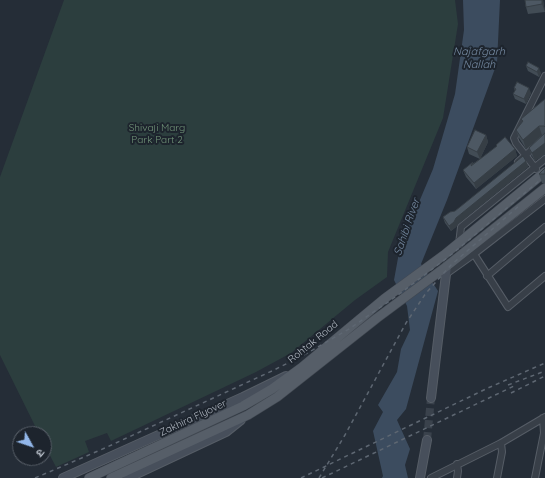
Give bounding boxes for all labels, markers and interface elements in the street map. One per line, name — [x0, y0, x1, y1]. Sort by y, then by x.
water label: Najafgarh Nallah — [453, 45, 505, 71]
park label: Shivaji Marg Park Part 2 — [129, 122, 185, 146]
water label: Sahibi River — [391, 197, 423, 257]
street label: Rohtak Road — [286, 318, 340, 366]
street label: Zakhira Flyover — [158, 397, 228, 439]
north arrow — [12, 426, 52, 466]
text: उ — [33, 446, 48, 460]

